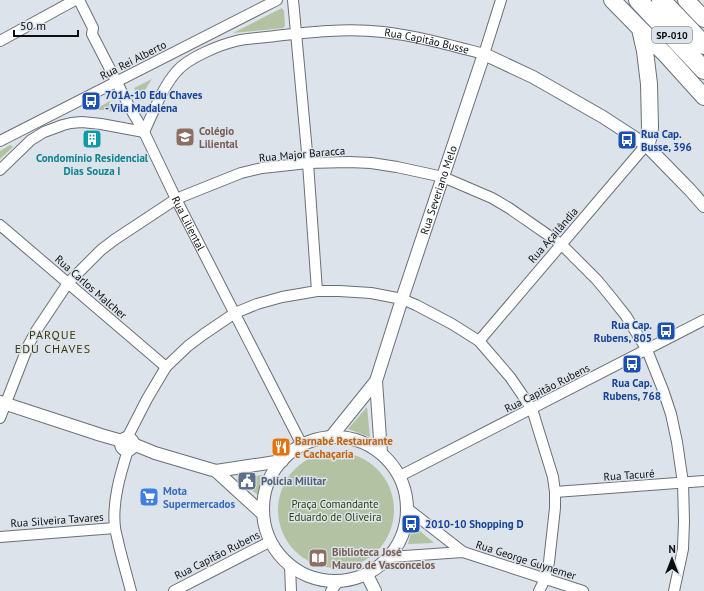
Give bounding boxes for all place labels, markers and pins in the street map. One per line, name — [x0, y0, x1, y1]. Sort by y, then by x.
place label: 701A-10 Edu Chaves - Vila Madalena — [105, 88, 203, 115]
bus stop icon: 701A-10 Edu Chaves - Vila Madalena — [80, 90, 102, 112]
place label: Colégio Liliental — [199, 124, 239, 151]
school or university icon: Colégio Liliental — [174, 126, 196, 148]
place label: Rua Cap. Busse, 396 — [641, 127, 692, 154]
building icon: Condomínio Residencial Dias Souza I — [81, 128, 103, 150]
bus stop icon: Rua Cap. Busse, 396 — [616, 129, 638, 151]
place label: Condomínio Residencial Dias Souza I — [36, 151, 149, 178]
place label: Rua Cap. Rubens, 805 — [594, 318, 652, 345]
bus stop icon: Rua Cap. Rubens, 805 — [655, 320, 677, 342]
bus stop icon: Rua Cap. Rubens, 768 — [621, 353, 643, 375]
place label: Rua Cap. Rubens, 768 — [603, 376, 661, 403]
place label: Barnabé Restaurante e Cachaçaria — [295, 434, 393, 461]
restaurant icon: Barnabé Restaurante e Cachaçaria — [270, 436, 292, 458]
public building icon: Polícia Militar — [236, 470, 258, 492]
place label: Polícia Militar — [261, 474, 326, 488]
place label: Mota Supermercados — [163, 484, 235, 511]
supermarket icon: Mota Supermercados — [138, 486, 160, 508]
bus stop icon: 2010-10 Shopping D — [400, 513, 422, 535]
place label: 2010-10 Shopping D — [425, 517, 524, 531]
place label: Biblioteca José Mauro de Vasconcelos — [332, 545, 436, 572]
library icon: Biblioteca José Mauro de Vasconcelos — [307, 547, 329, 569]

